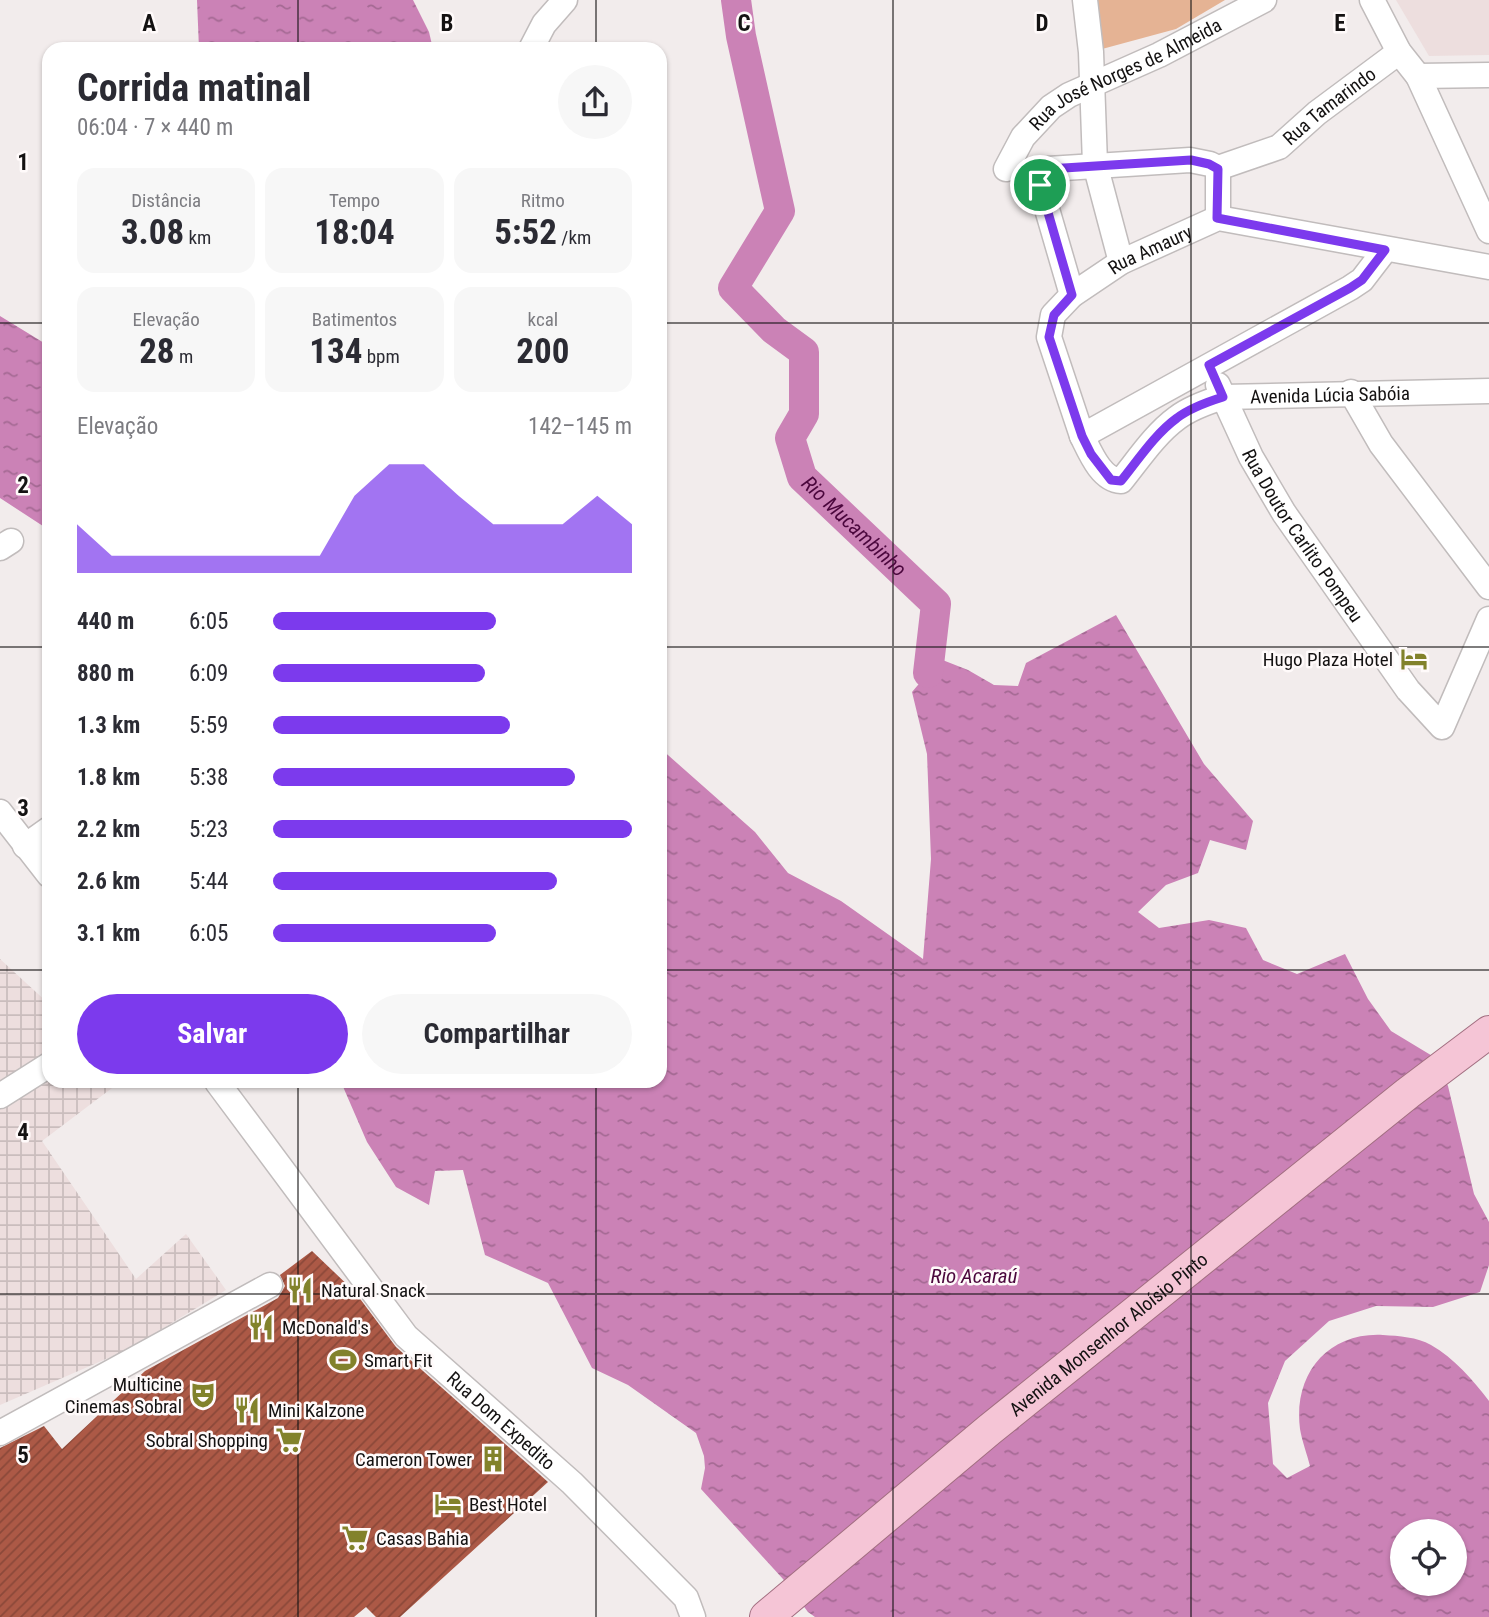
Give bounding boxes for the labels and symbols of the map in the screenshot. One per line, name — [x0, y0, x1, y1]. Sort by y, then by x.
text: A — [142, 10, 156, 37]
text: B — [441, 10, 453, 37]
text: C — [737, 10, 751, 37]
text: D — [1036, 10, 1049, 37]
text: E — [1334, 10, 1346, 37]
street label: Rua José Norges de Almeida — [1024, 13, 1225, 135]
street label: Rua Tamarindo — [1278, 62, 1380, 150]
text: 1 — [17, 149, 29, 176]
pin — [1010, 155, 1070, 215]
street label: Rua Amaury — [1104, 220, 1196, 279]
street label: Avenida Lúcia Sabóia — [1250, 382, 1410, 408]
street label: Rua Doutor Carlito Pompeu — [1237, 445, 1368, 627]
water label: Rio Mucambinho — [797, 471, 911, 581]
text: 2 — [17, 472, 29, 499]
hotel icon: Hugo Plaza Hotel — [1399, 644, 1429, 674]
place label: Hugo Plaza Hotel — [1263, 648, 1393, 671]
text: 3 — [17, 795, 29, 822]
text: 4 — [17, 1119, 29, 1146]
street label: Avenida Monsenhor Aloísio Pinto — [1005, 1248, 1212, 1421]
water label: Rio Acaraú — [931, 1264, 1018, 1288]
restaurant icon: Natural Snack — [285, 1275, 315, 1305]
place label: Natural Snack — [321, 1279, 426, 1302]
restaurant icon: McDonald's — [246, 1312, 276, 1342]
place label: McDonald's — [282, 1316, 369, 1339]
sports icon: Smart Fit — [328, 1345, 358, 1375]
place label: Smart Fit — [364, 1349, 433, 1372]
street label: Rua Dom Expedito — [442, 1367, 560, 1475]
place label: Multicine Cinemas Sobral — [65, 1373, 182, 1418]
theatre icon: Multicine Cinemas Sobral — [188, 1380, 218, 1410]
restaurant icon: Mini Kalzone — [232, 1395, 262, 1425]
place label: Mini Kalzone — [268, 1399, 364, 1422]
supermarket icon: Sobral Shopping — [274, 1425, 304, 1455]
place label: Sobral Shopping — [146, 1429, 268, 1452]
text: 5 — [17, 1442, 29, 1469]
building icon: Cameron Tower — [478, 1444, 508, 1474]
place label: Cameron Tower — [355, 1448, 472, 1471]
hotel icon: Best Hotel — [433, 1489, 463, 1519]
place label: Best Hotel — [469, 1493, 547, 1516]
supermarket icon: Casas Bahia — [340, 1523, 370, 1553]
place label: Casas Bahia — [376, 1527, 469, 1550]

